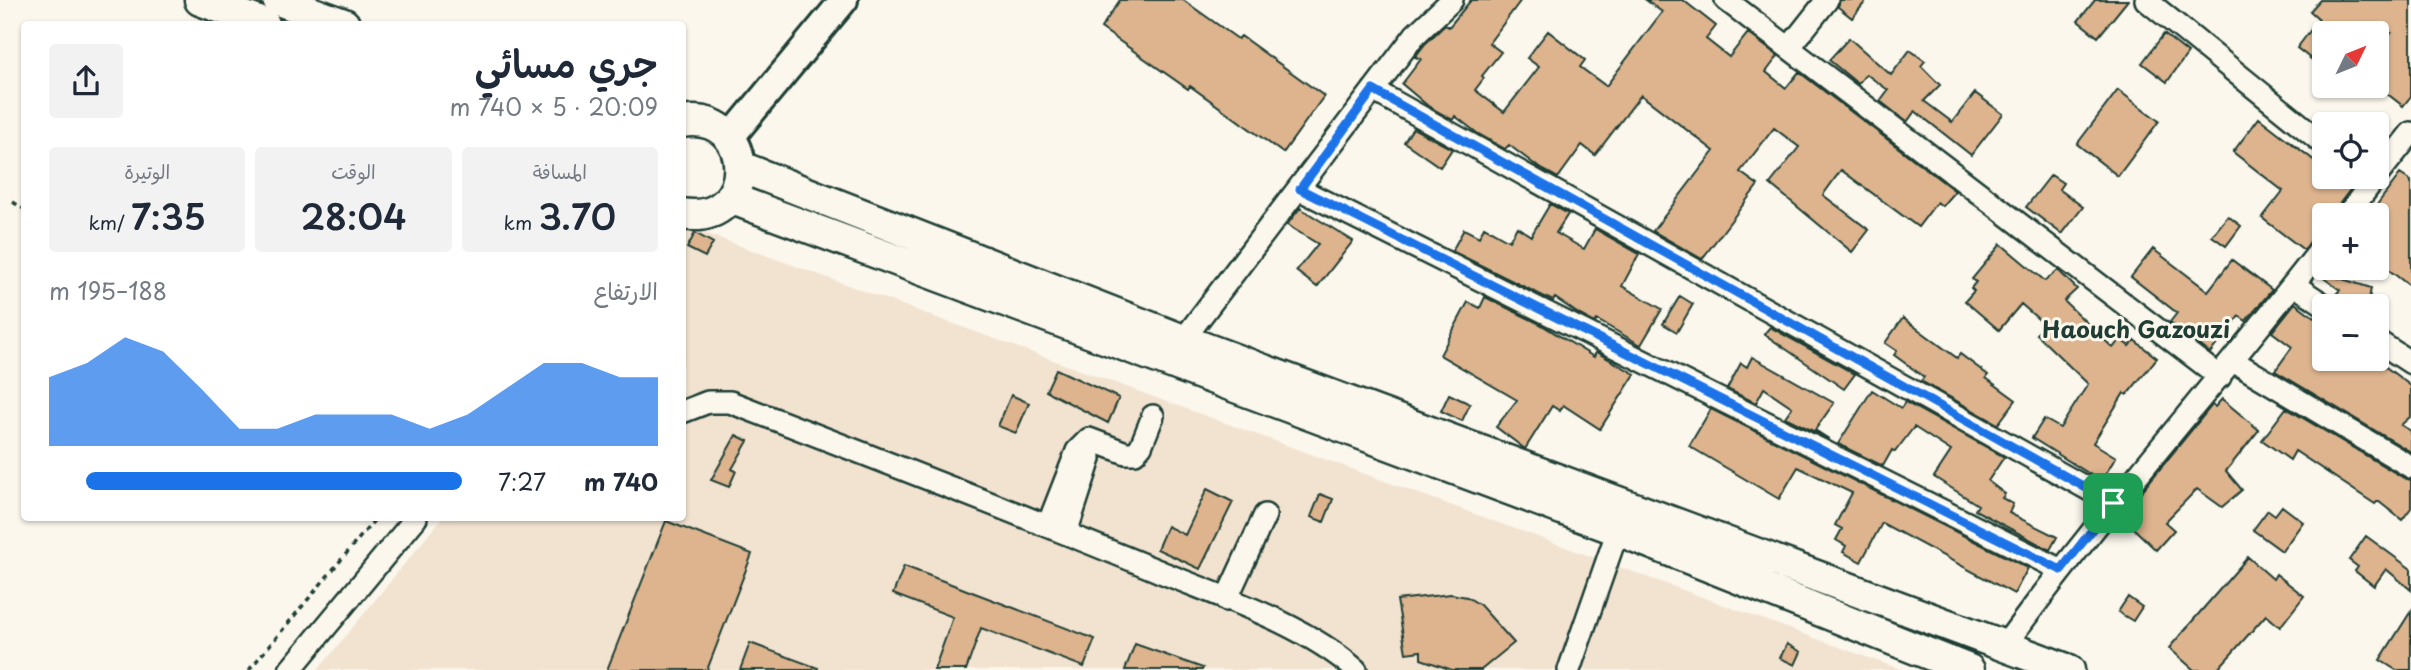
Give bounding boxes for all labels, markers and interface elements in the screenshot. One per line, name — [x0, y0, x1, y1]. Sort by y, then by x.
north arrow — [2312, 21, 2389, 98]
map controls — [2312, 21, 2389, 371]
text: جري مسائي — [474, 34, 658, 91]
button: share — [49, 44, 123, 118]
text: 20:09 · 5 × 740 m — [450, 89, 658, 124]
button: locate — [2312, 112, 2389, 189]
text: الوتيرة — [124, 157, 170, 185]
text: الوقت — [331, 157, 376, 185]
text: المسافة — [533, 157, 587, 185]
text: 7:35 — [131, 189, 206, 242]
text: 28:04 — [300, 189, 407, 242]
text: 3.70 — [538, 189, 616, 242]
button: + — [2312, 203, 2389, 280]
text: /km — [89, 208, 131, 236]
text: km — [504, 208, 538, 236]
text: 188–195 m — [49, 273, 167, 308]
text: الارتفاع — [594, 273, 658, 308]
button: − — [2312, 294, 2389, 371]
district label: Haouch Gazouzi — [2042, 311, 2230, 346]
text: 7:27 — [498, 464, 546, 499]
text: 740 m — [584, 464, 658, 499]
pin — [2083, 473, 2143, 533]
icon: arrive — [2094, 484, 2132, 522]

